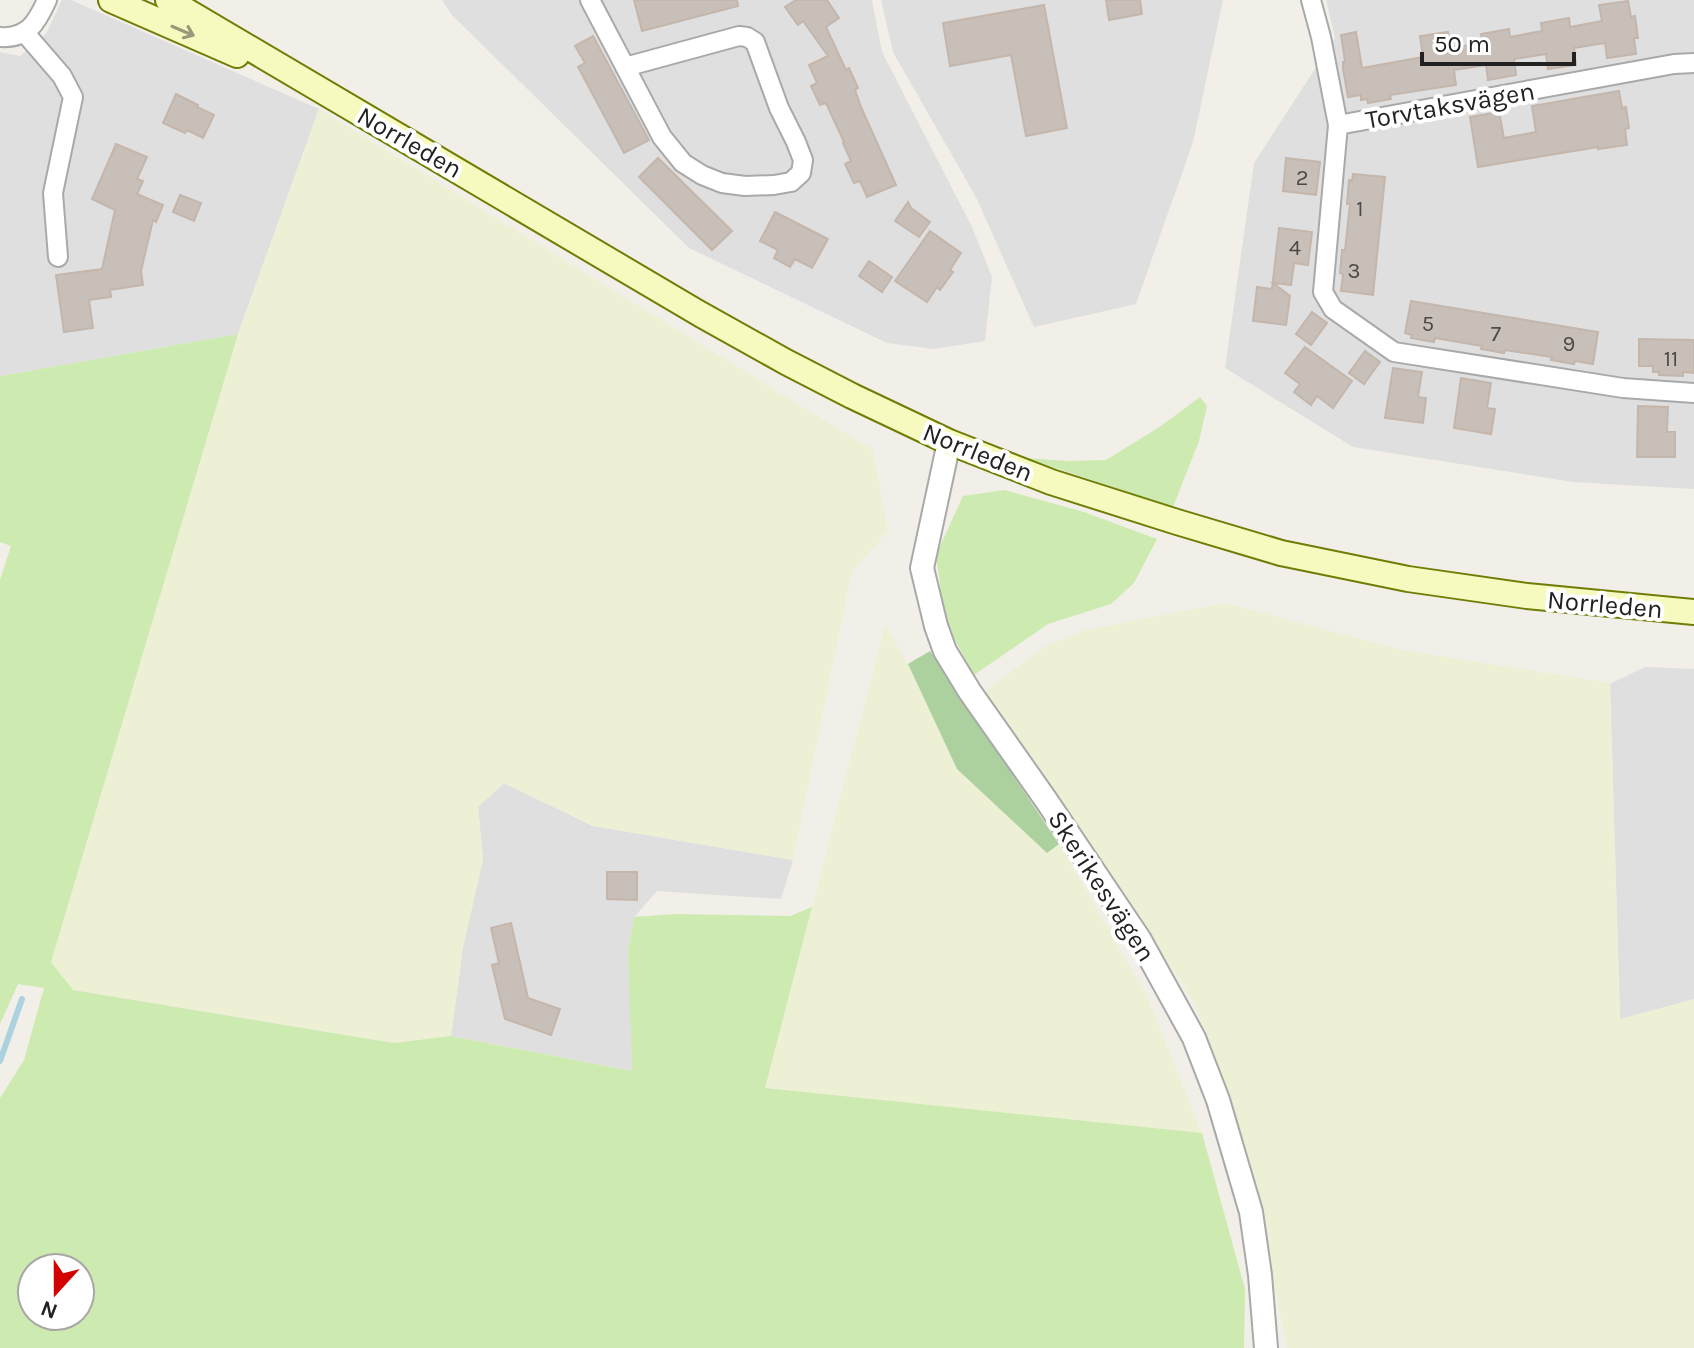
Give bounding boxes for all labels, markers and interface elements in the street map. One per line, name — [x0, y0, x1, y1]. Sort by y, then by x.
scale bar — [1422, 16, 1574, 66]
one-way arrow — [170, 25, 195, 40]
text: 50 m — [1434, 30, 1490, 58]
street label: Torvtaksvägen — [1363, 75, 1537, 136]
street label: Norrleden — [352, 100, 468, 185]
house number: 2 — [1296, 165, 1308, 191]
house number: 1 — [1356, 196, 1364, 222]
house number: 4 — [1289, 235, 1301, 261]
house number: 3 — [1348, 258, 1361, 284]
house number: 5 — [1422, 311, 1434, 337]
house number: 7 — [1491, 321, 1501, 347]
house number: 9 — [1563, 331, 1575, 357]
house number: 11 — [1664, 346, 1678, 372]
street label: Norrleden — [918, 416, 1037, 489]
street label: Norrleden — [1546, 584, 1664, 625]
street label: Skerikesvägen — [1041, 805, 1162, 968]
north arrow — [16, 1252, 96, 1332]
text: N — [37, 1295, 61, 1325]

